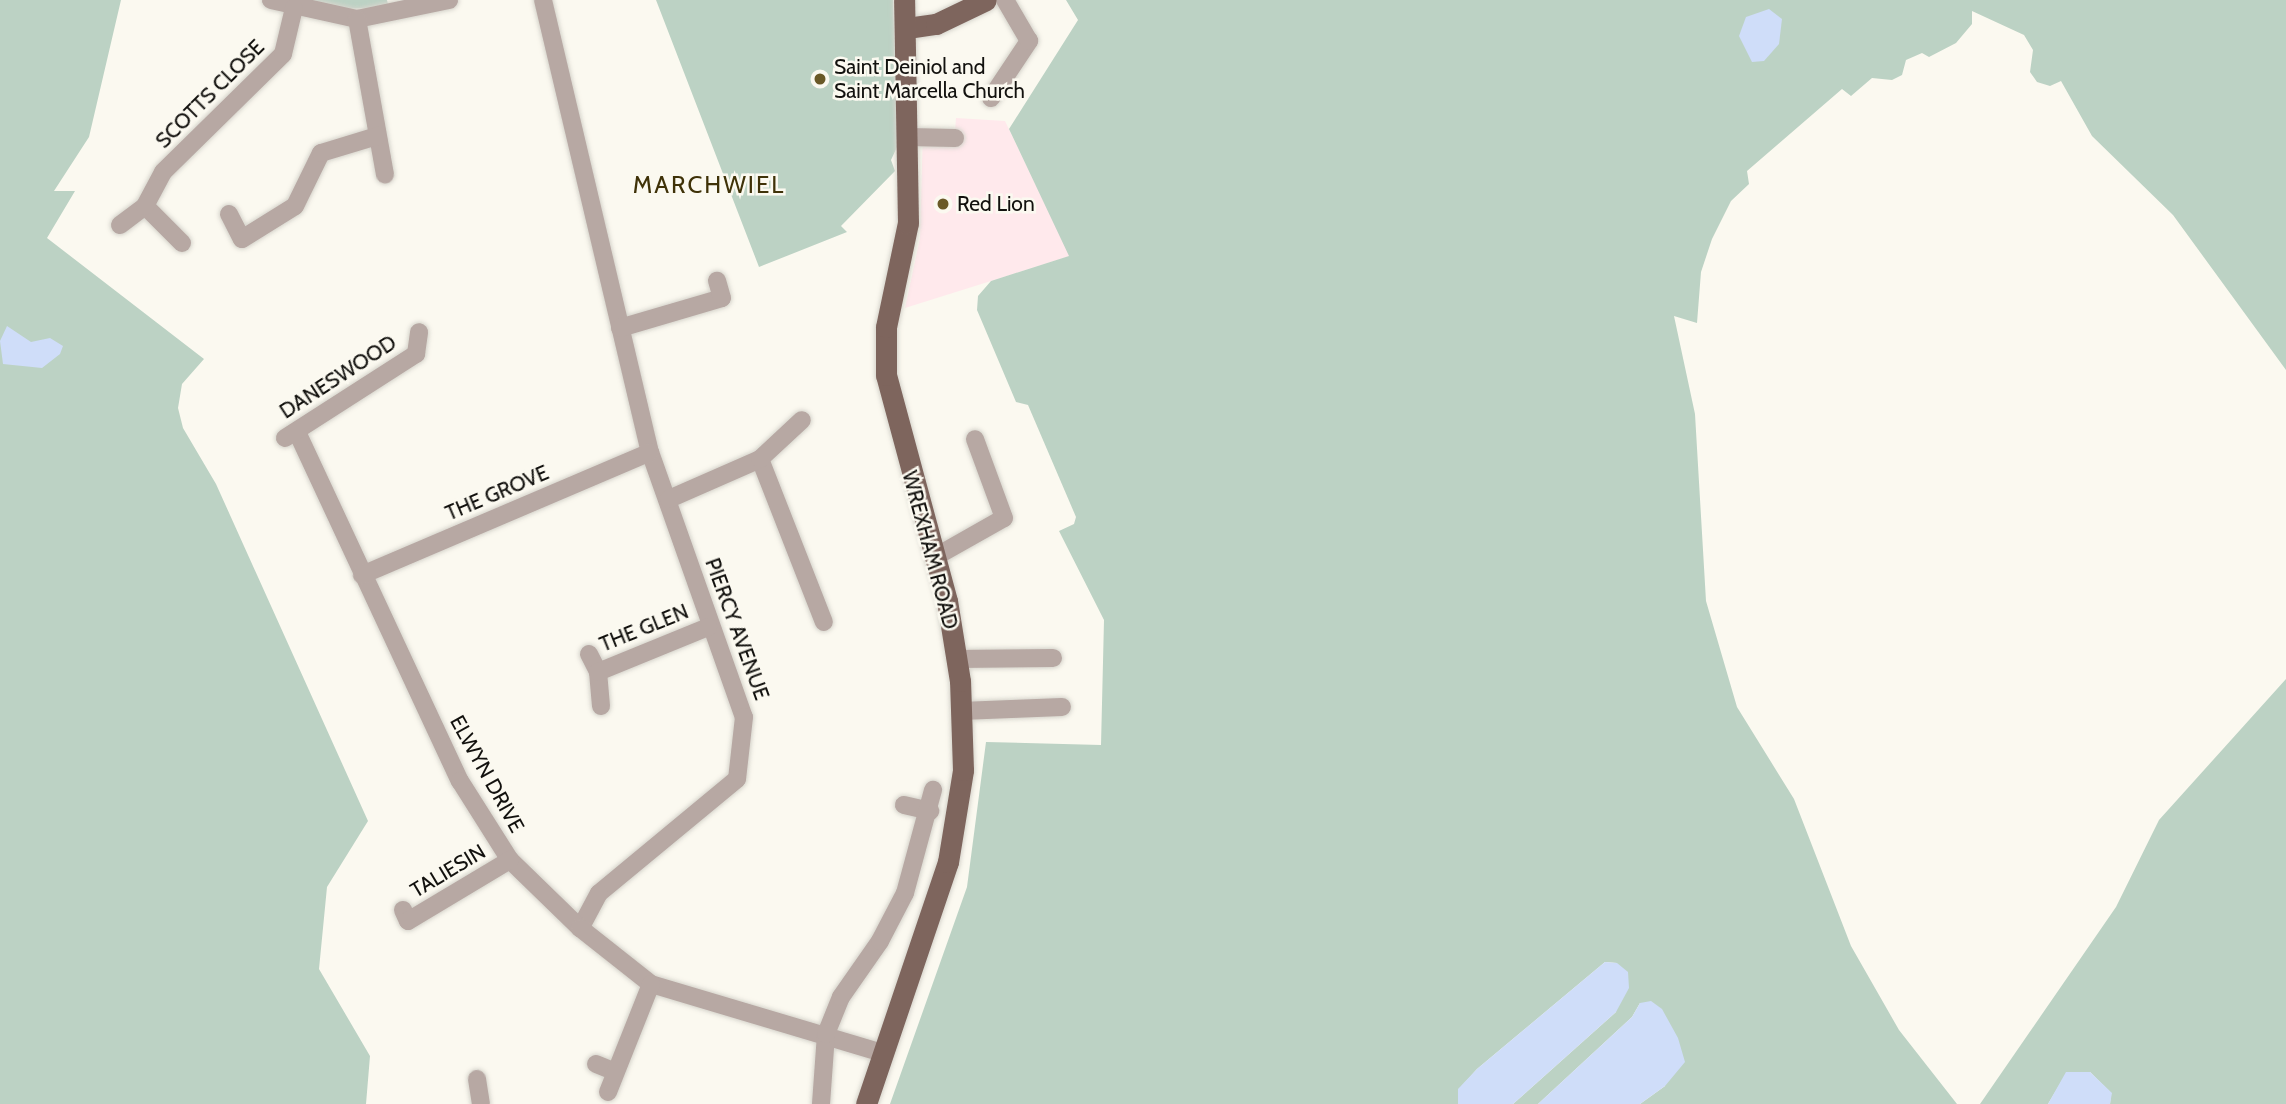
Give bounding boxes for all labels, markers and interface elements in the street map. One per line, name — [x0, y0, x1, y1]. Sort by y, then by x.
street label: SCOTTS CLOSE — [151, 35, 269, 153]
place label: Saint Deiniol and Saint Marcella Church — [834, 54, 1025, 104]
marker: Saint Deiniol and Saint Marcella Church — [812, 71, 828, 87]
district label: MARCHWIEL — [634, 171, 784, 199]
place label: Red Lion — [957, 191, 1035, 217]
marker: Red Lion — [935, 196, 951, 212]
street label: DANESWOOD — [275, 330, 401, 424]
street label: THE GROVE — [442, 460, 552, 526]
street label: WREXHAM ROAD — [897, 468, 963, 632]
street label: PIERCY AVENUE — [700, 555, 774, 703]
street label: THE GLEN — [596, 599, 692, 657]
street label: ELWYN DRIVE — [444, 711, 530, 837]
street label: TALIESIN — [406, 839, 490, 903]

